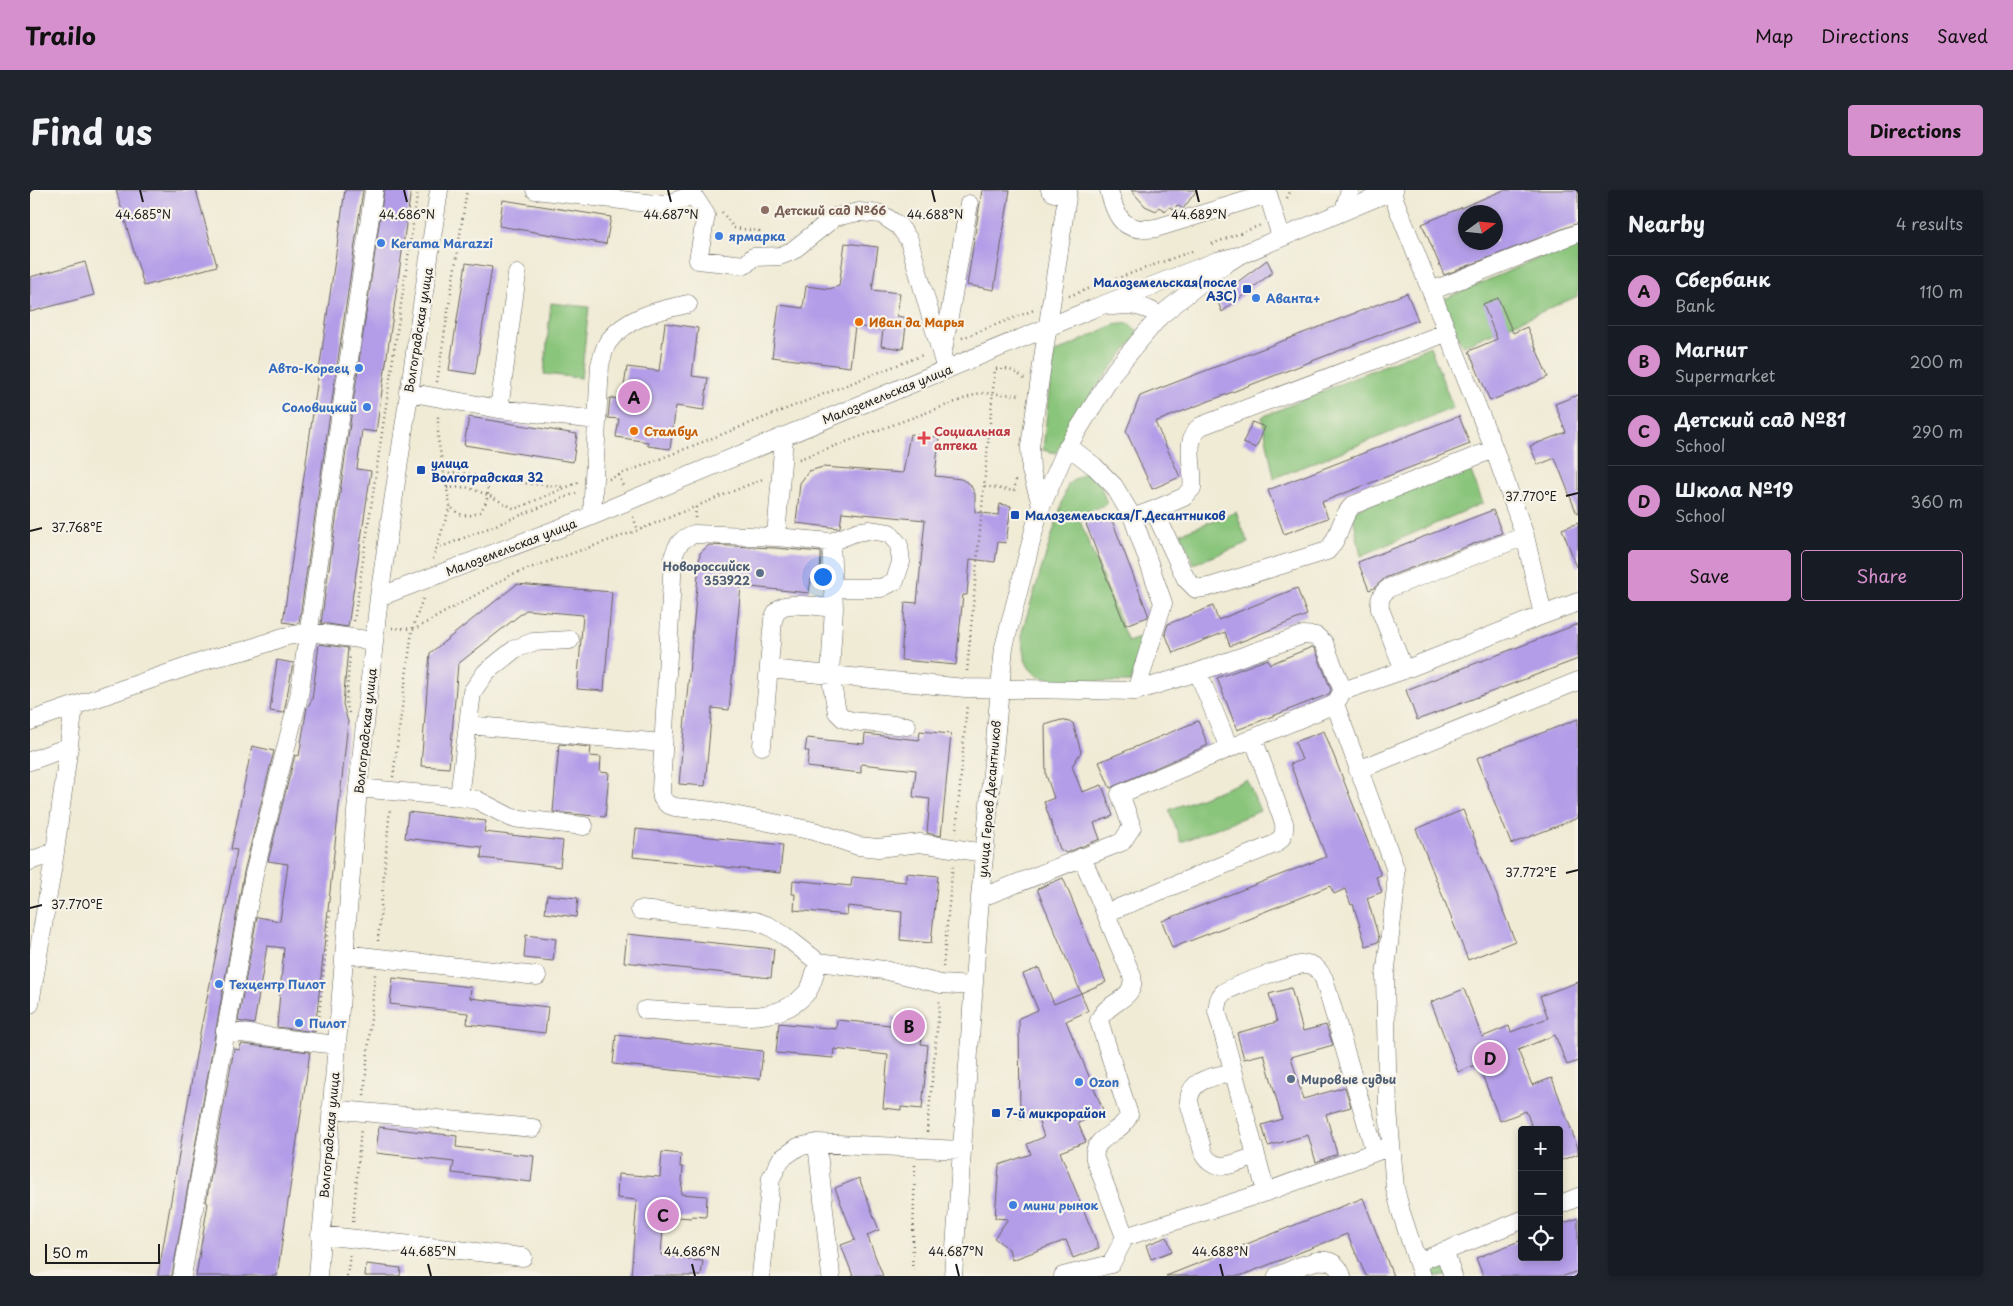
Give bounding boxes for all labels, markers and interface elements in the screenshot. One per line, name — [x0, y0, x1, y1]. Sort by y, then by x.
text: Trailo — [25, 17, 96, 53]
text: Map — [1755, 22, 1793, 49]
text: Directions — [1821, 22, 1909, 49]
text: Saved — [1937, 22, 1988, 49]
text: Find us — [30, 104, 152, 157]
button: Directions — [1848, 105, 1983, 156]
place label: Детский сад №66 — [774, 201, 886, 219]
marker: Детский сад №66 — [759, 204, 771, 216]
text: 44.685°N — [115, 205, 171, 223]
text: 44.686°N — [379, 205, 435, 223]
text: 44.687°N — [643, 205, 699, 223]
text: 44.688°N — [907, 205, 963, 223]
text: 44.689°N — [1171, 205, 1227, 223]
north arrow — [1458, 205, 1503, 250]
text: Nearby — [1628, 207, 1705, 239]
text: 4 results — [1896, 211, 1963, 235]
place label: ярмарка — [729, 227, 786, 245]
marker: ярмарка — [713, 230, 725, 242]
place label: Kerama Marazzi — [391, 234, 493, 252]
marker: Kerama Marazzi — [375, 237, 387, 249]
text: Сбербанк — [1675, 265, 1770, 293]
street label: Волгоградская улица — [399, 266, 437, 394]
place label: Малоземельская(после АЗС) — [1093, 273, 1237, 305]
text: A — [1638, 279, 1650, 303]
text: 110 m — [1920, 279, 1963, 303]
marker: Малоземельская(после АЗС) — [1241, 283, 1253, 295]
place label: Аванта+ — [1266, 289, 1321, 307]
marker: Аванта+ — [1250, 292, 1262, 304]
text: Bank — [1675, 293, 1715, 317]
place label: Иван да Марья — [869, 313, 965, 331]
marker: Иван да Марья — [853, 316, 865, 328]
text: Магнит — [1675, 335, 1747, 363]
text: B — [1639, 349, 1649, 373]
text: 200 m — [1910, 349, 1963, 373]
place label: Авто-Кореец — [268, 359, 350, 377]
street label: Малоземельская улица — [819, 360, 955, 428]
marker: Авто-Кореец — [353, 362, 365, 374]
text: Supermarket — [1675, 363, 1775, 387]
pin: A — [618, 378, 650, 416]
place label: Соловицкий — [282, 398, 357, 416]
marker: Соловицкий — [361, 401, 373, 413]
text: Детский сад №81 — [1675, 405, 1846, 433]
text: C — [1638, 419, 1650, 443]
text: 290 m — [1912, 419, 1963, 443]
place label: Стамбул — [644, 422, 698, 440]
place label: Социальная аптека — [934, 422, 1011, 454]
marker: Стамбул — [628, 425, 640, 437]
marker: Социальная аптека — [918, 432, 930, 444]
text: School — [1675, 433, 1725, 457]
place label: улица Волгоградская 32 — [431, 454, 544, 486]
marker: улица Волгоградская 32 — [415, 464, 427, 476]
text: Школа №19 — [1675, 475, 1793, 503]
text: 37.770°E — [1505, 487, 1557, 505]
text: D — [1638, 489, 1650, 513]
text: 360 m — [1911, 489, 1963, 513]
text: School — [1675, 503, 1725, 527]
place label: Малоземельская/Г.Десантников — [1025, 506, 1226, 524]
marker: Малоземельская/Г.Десантников — [1009, 509, 1021, 521]
street label: Малоземельская улица — [443, 514, 579, 580]
text: 37.768°E — [51, 518, 103, 536]
button: Save — [1628, 550, 1791, 601]
button: Share — [1801, 550, 1963, 601]
place label: Новороссийск 353922 — [663, 557, 750, 589]
your location — [810, 564, 836, 590]
marker: Новороссийск 353922 — [754, 567, 766, 579]
street label: Волгоградская улица — [349, 667, 381, 795]
street label: улица Героев Десантников — [973, 720, 1005, 878]
text: 37.772°E — [1505, 863, 1557, 881]
text: 37.770°E — [51, 895, 103, 913]
place label: Техцентр Пилот — [229, 975, 326, 993]
marker: Техцентр Пилот — [213, 978, 225, 990]
pin: B — [893, 1007, 925, 1045]
place label: Пилот — [309, 1014, 347, 1032]
marker: Пилот — [293, 1017, 305, 1029]
pin: D — [1474, 1039, 1506, 1077]
place label: Мировые судьи — [1301, 1070, 1396, 1088]
street label: Волгоградская улица — [315, 1071, 344, 1199]
place label: Ozon — [1089, 1073, 1119, 1091]
marker: Мировые судьи — [1285, 1073, 1297, 1085]
marker: Ozon — [1073, 1076, 1085, 1088]
place label: 7-й микрорайон — [1006, 1104, 1106, 1122]
marker: 7-й микрорайон — [990, 1107, 1002, 1119]
map controls — [1518, 1126, 1563, 1261]
button: + — [1518, 1126, 1563, 1171]
button: − — [1518, 1171, 1563, 1216]
pin: C — [647, 1196, 679, 1234]
place label: мини рынок — [1023, 1196, 1099, 1214]
marker: мини рынок — [1007, 1199, 1019, 1211]
button: locate — [1518, 1216, 1563, 1261]
scale bar — [45, 1241, 160, 1264]
text: 50 m — [52, 1242, 88, 1263]
text: 44.685°N — [400, 1242, 456, 1260]
text: 44.686°N — [664, 1242, 720, 1260]
text: 44.687°N — [928, 1242, 984, 1260]
text: 44.688°N — [1192, 1242, 1248, 1260]

